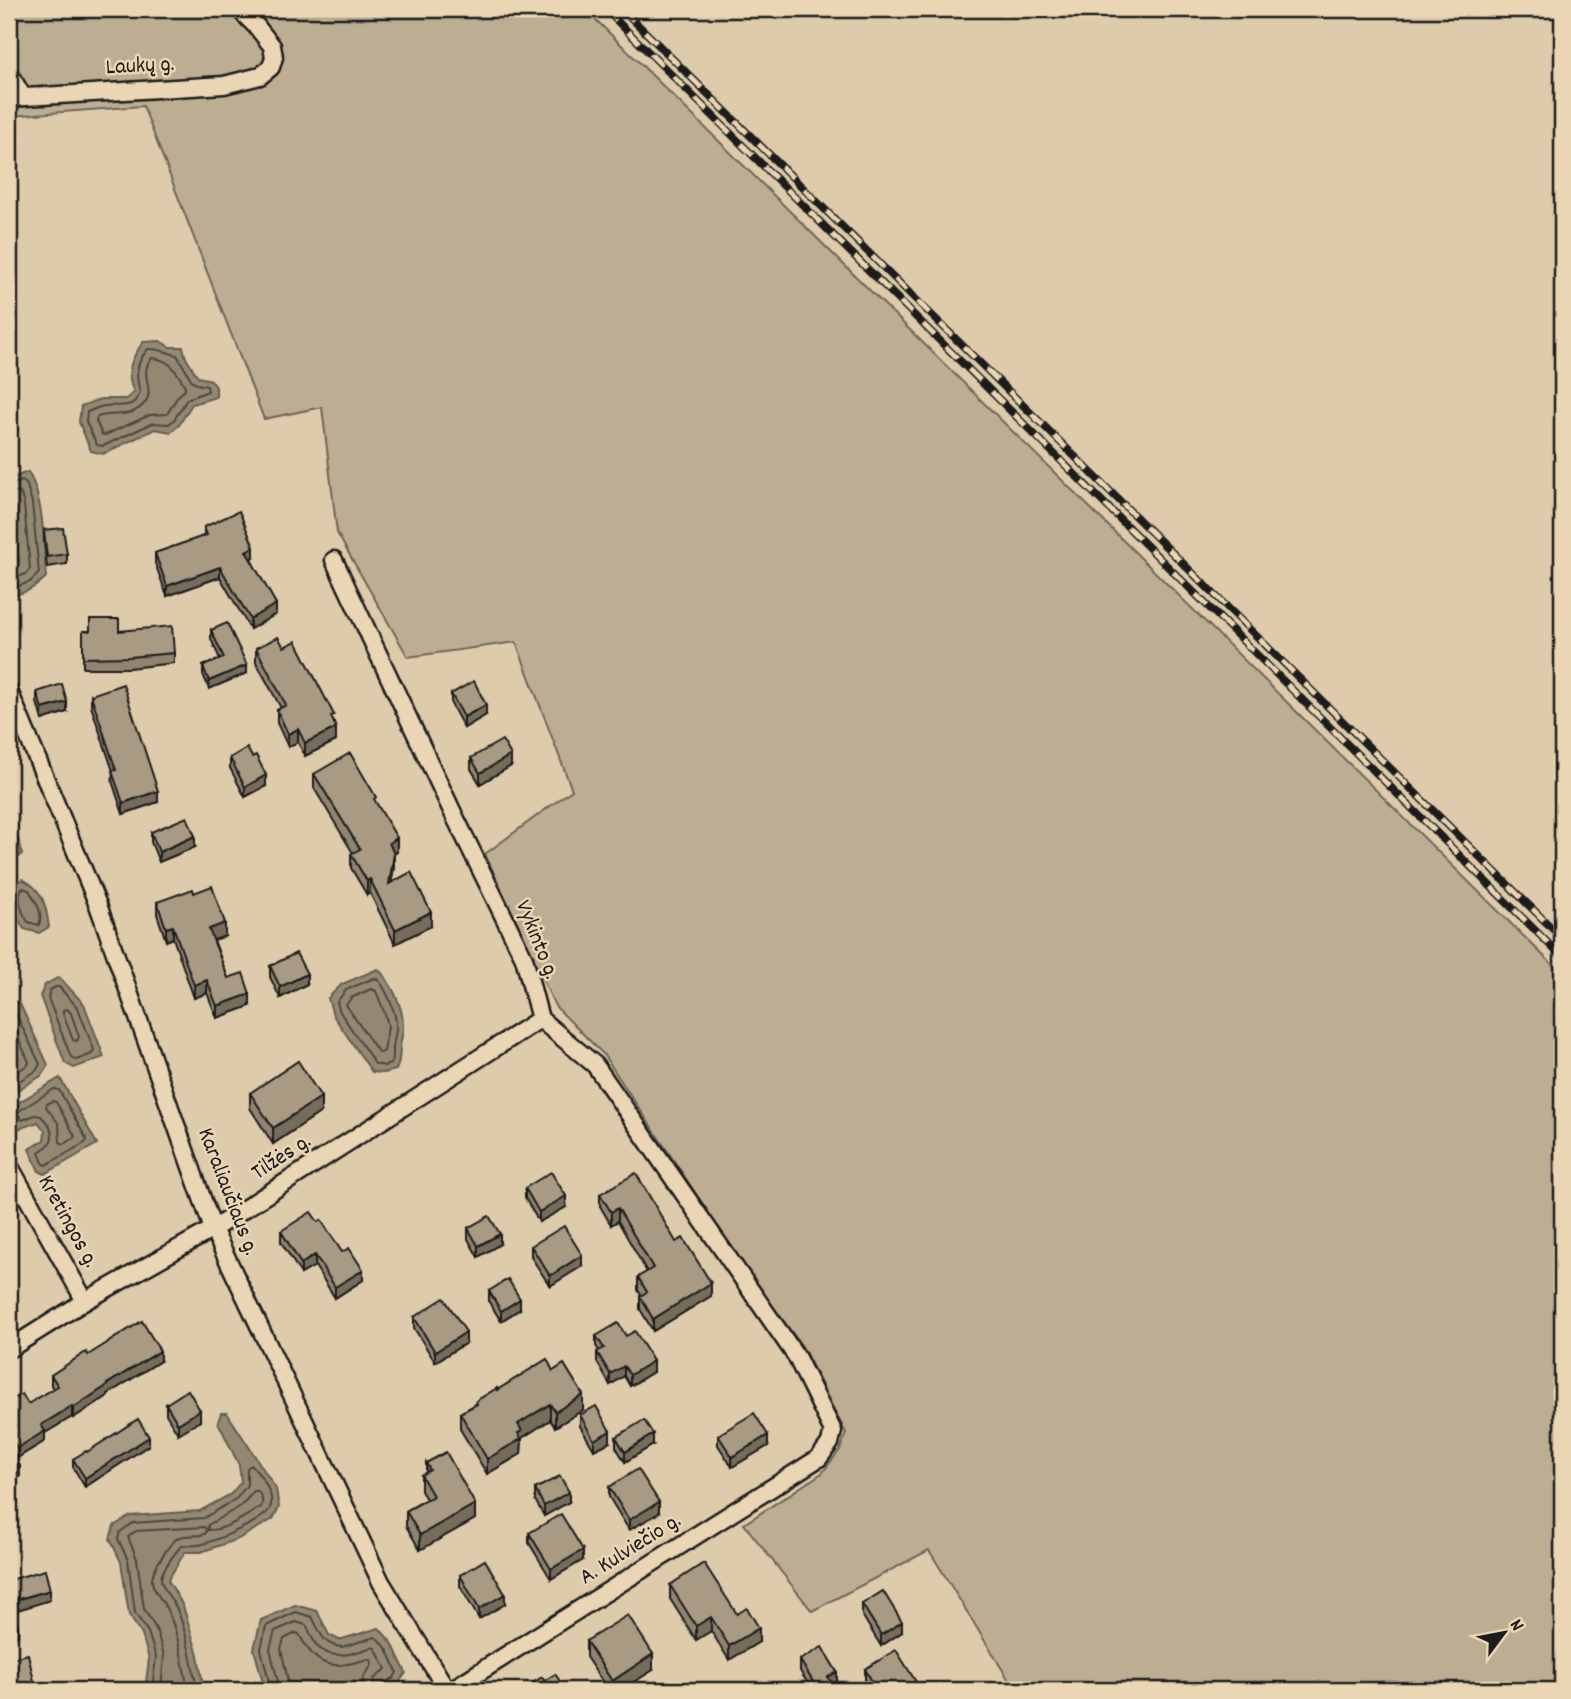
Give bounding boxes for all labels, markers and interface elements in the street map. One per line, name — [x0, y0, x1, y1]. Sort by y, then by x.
street label: Laukų g. — [105, 49, 175, 85]
street label: Vykinto g. — [505, 896, 567, 984]
street label: Karaliaučiaus g. — [188, 1123, 266, 1261]
street label: Tilžės g. — [246, 1126, 318, 1190]
street label: Kretingos g. — [28, 1169, 106, 1275]
street label: A. Kulviečio g. — [574, 1506, 688, 1594]
north arrow — [1470, 1598, 1540, 1668]
text: N — [1502, 1615, 1529, 1637]

